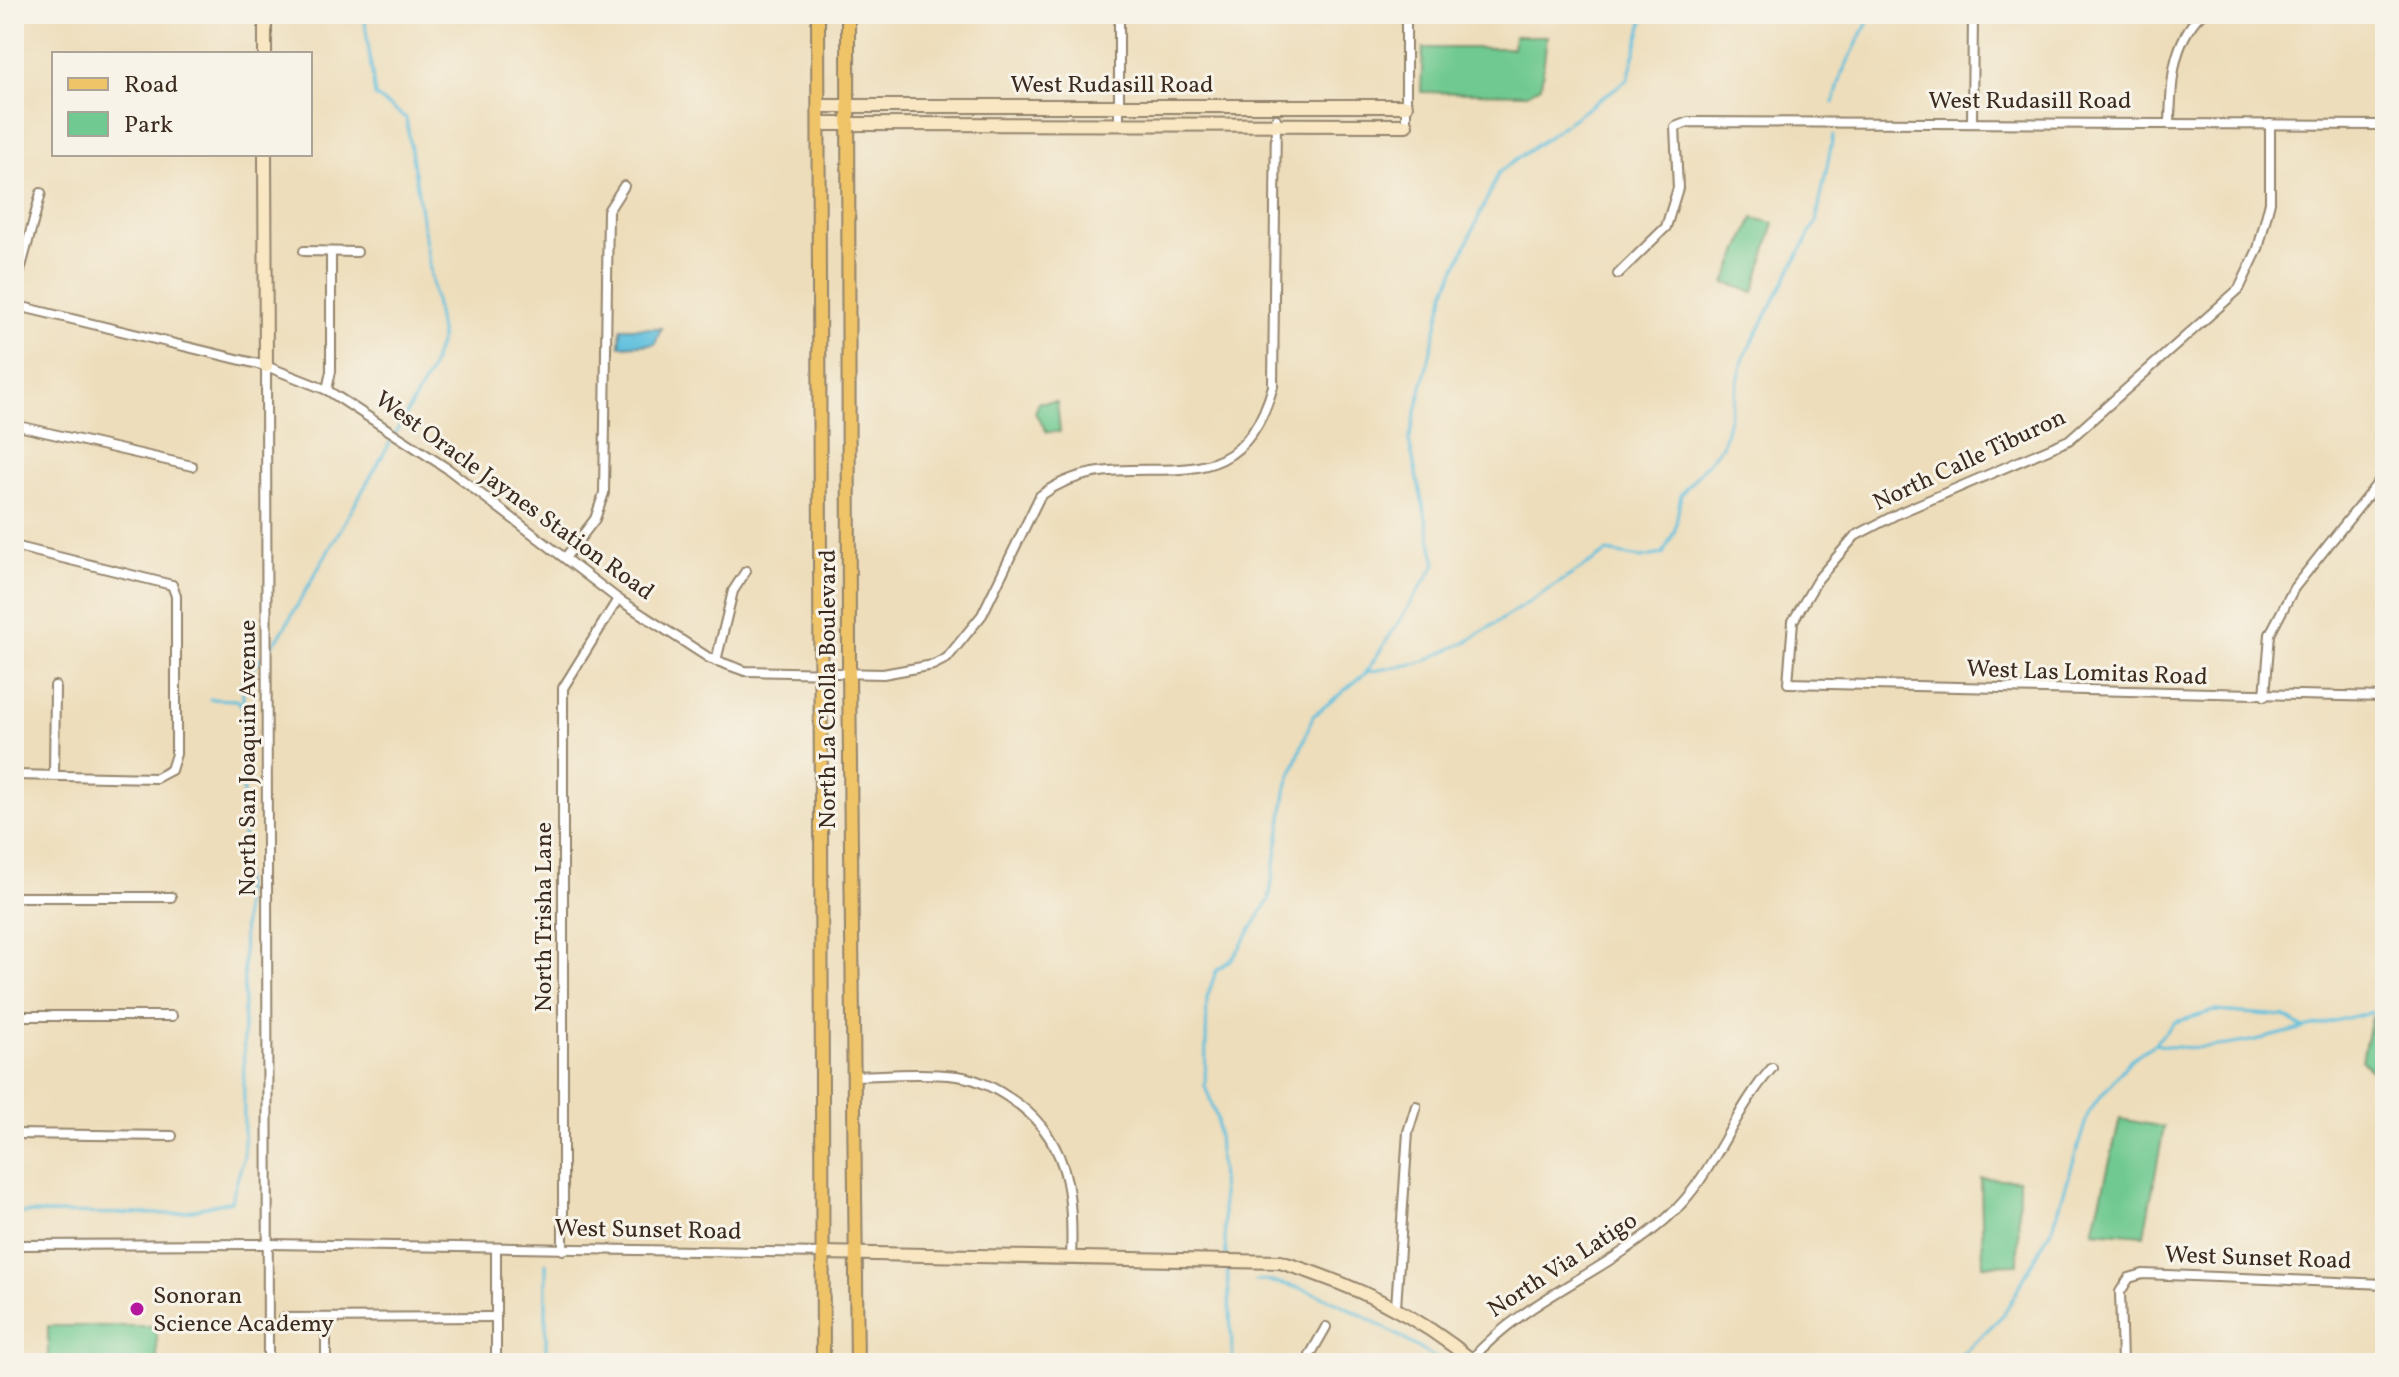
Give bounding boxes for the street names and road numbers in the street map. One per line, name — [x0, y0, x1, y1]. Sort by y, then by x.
street label: West Rudasill Road — [1010, 69, 1214, 103]
street label: West Rudasill Road — [1928, 85, 2132, 119]
street label: West Oracle Jaynes Station Road — [367, 384, 661, 610]
street label: North Calle Tiburon — [1868, 401, 2072, 520]
street label: North La Cholla Boulevard — [812, 549, 846, 829]
street label: North San Joaquin Avenue — [232, 620, 266, 896]
street label: West Las Lomitas Road — [1966, 653, 2208, 695]
street label: North Trisha Lane — [528, 822, 562, 1012]
street label: North Via Latigo — [1482, 1204, 1645, 1327]
street label: West Sunset Road — [554, 1212, 742, 1250]
street label: West Sunset Road — [2164, 1239, 2352, 1279]

